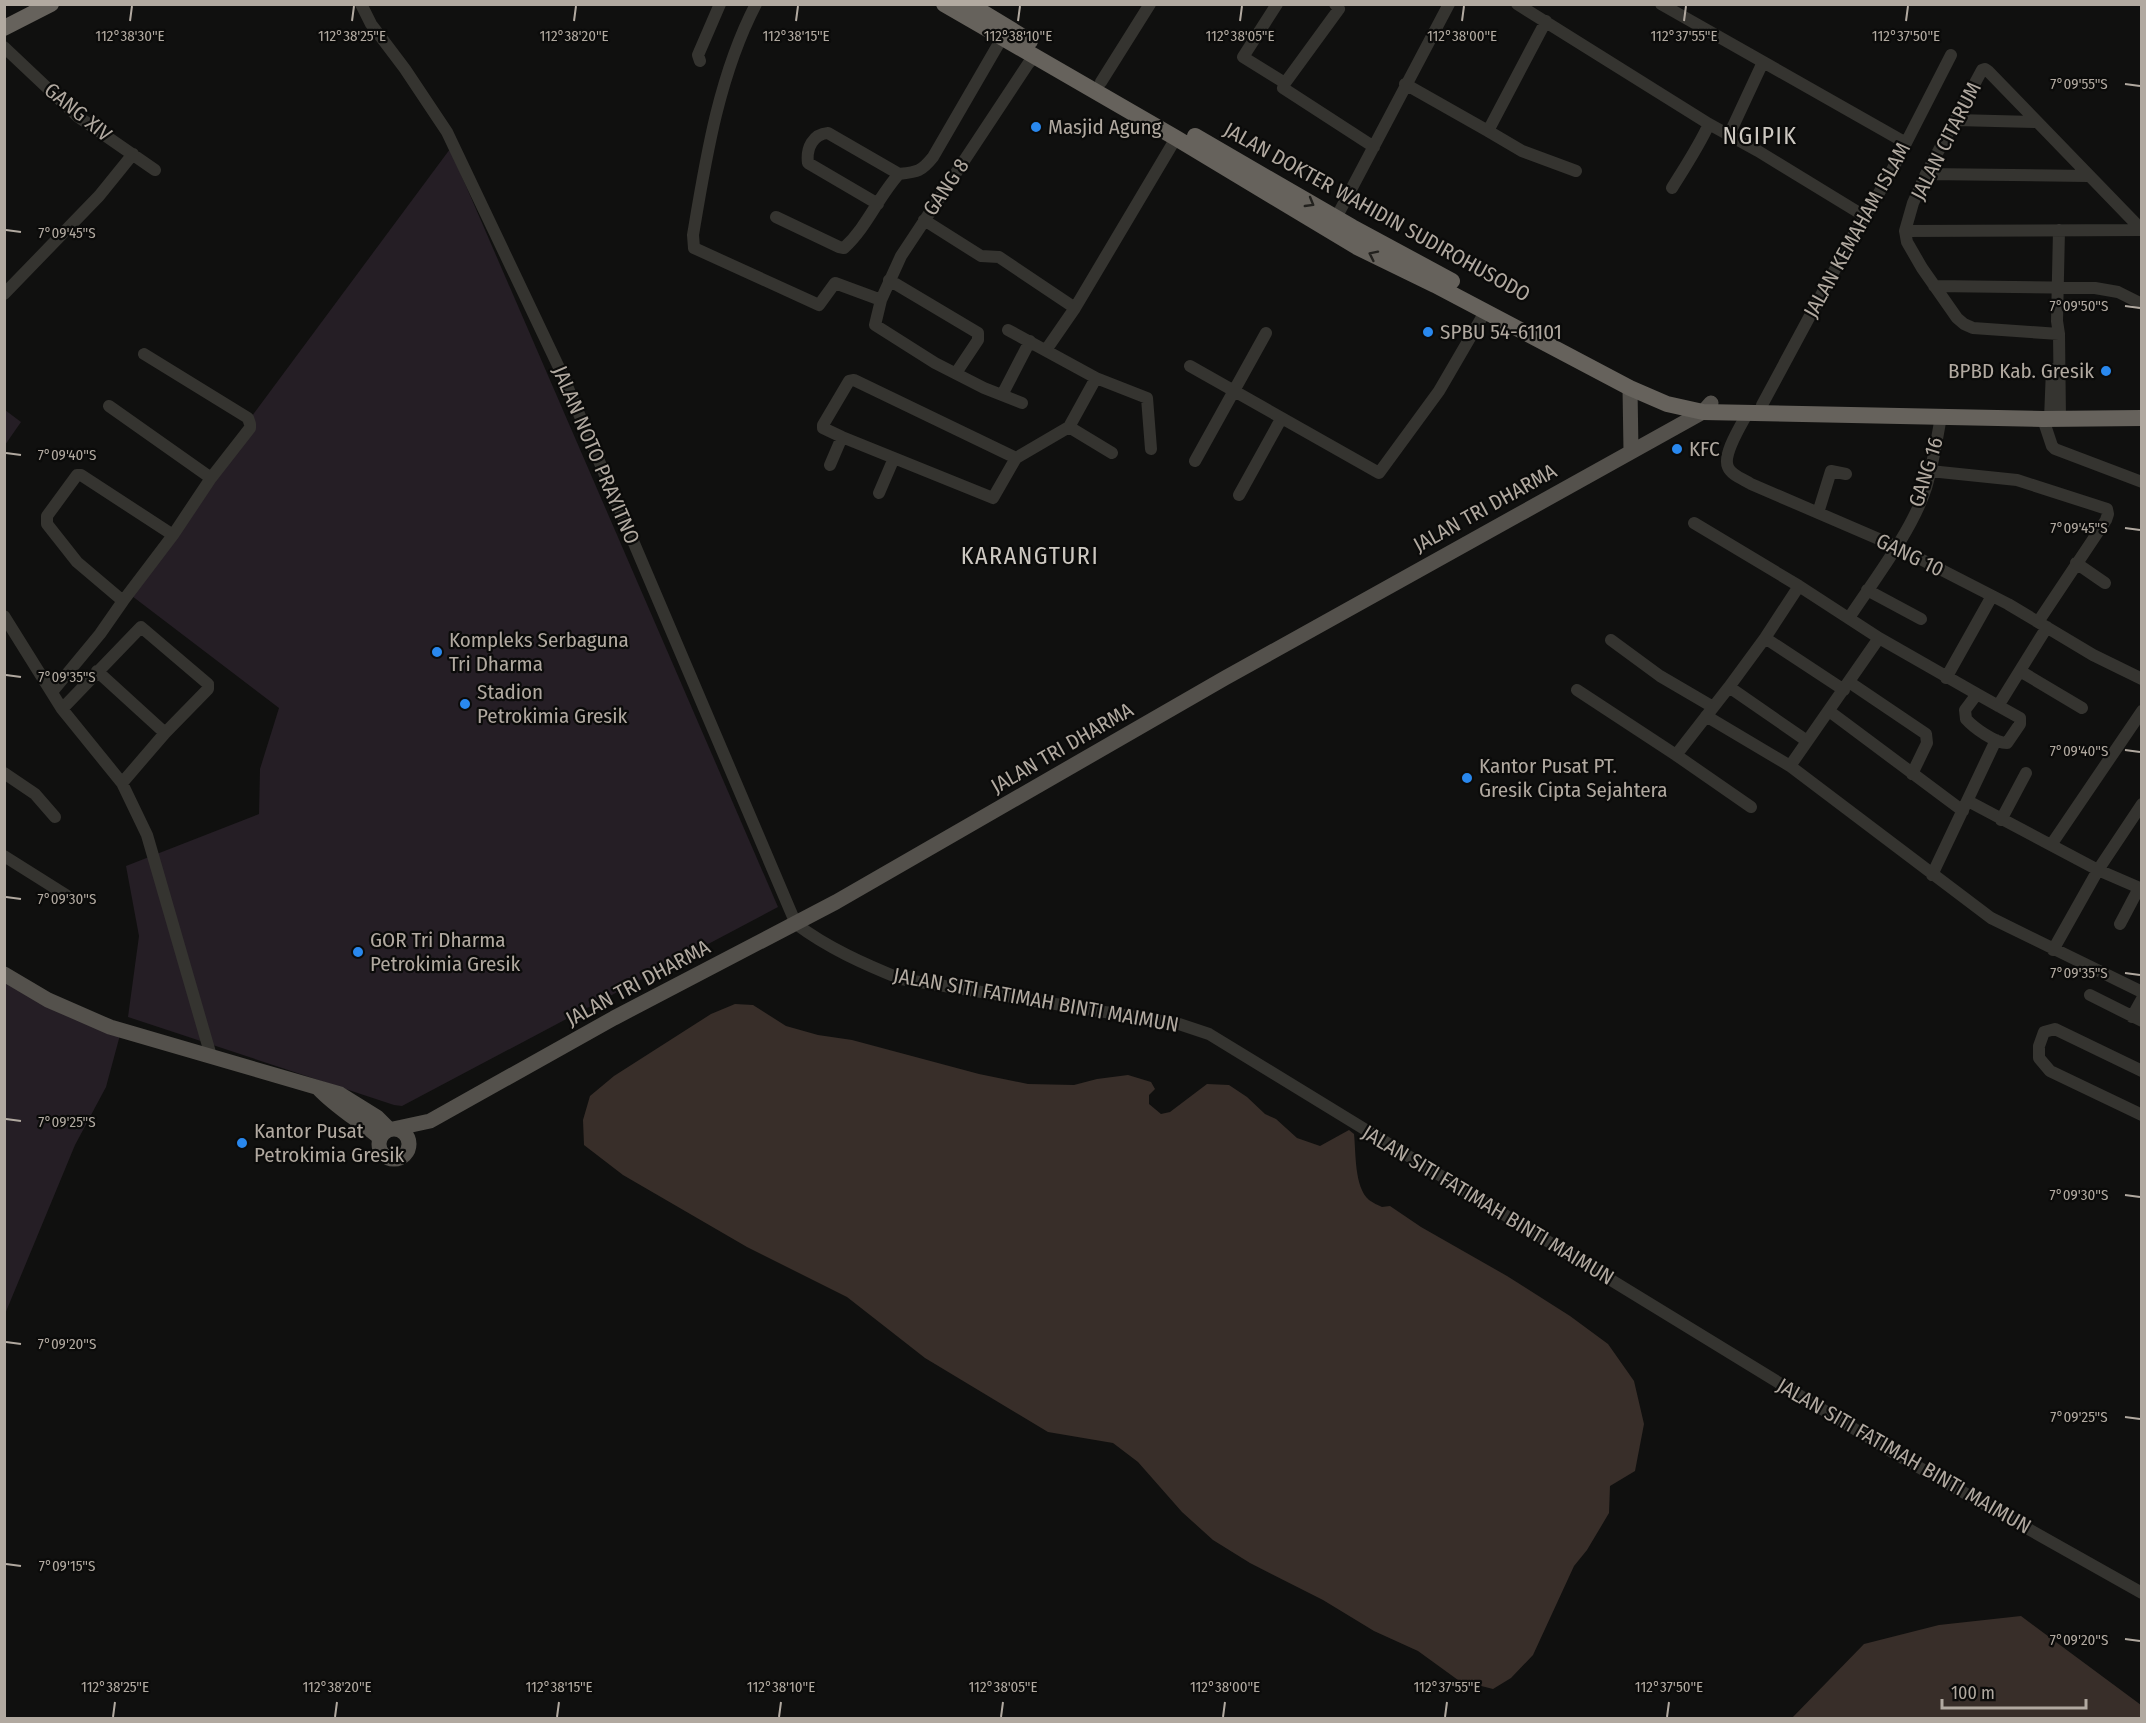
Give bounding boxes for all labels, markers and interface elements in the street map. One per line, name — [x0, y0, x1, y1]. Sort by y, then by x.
text: 112°38'30"E — [95, 27, 165, 45]
text: 112°38'25"E — [318, 27, 386, 45]
text: 112°38'20"E — [539, 27, 609, 45]
text: 112°38'15"E — [762, 27, 830, 45]
text: 112°38'10"E — [984, 27, 1052, 45]
text: 112°38'05"E — [1205, 27, 1275, 45]
text: 112°38'00"E — [1427, 27, 1497, 45]
text: 112°37'55"E — [1650, 27, 1718, 45]
text: 112°37'50"E — [1872, 27, 1940, 45]
text: 7°09'55"S — [2050, 75, 2108, 93]
street label: GANG XIV — [39, 77, 117, 147]
street label: JALAN CITARUM — [1905, 78, 1987, 204]
place label: Masjid Agung — [1048, 114, 1162, 140]
street label: JALAN DOKTER WAHIDIN SUDIROHUSODO — [1219, 117, 1535, 307]
marker: Masjid Agung — [1029, 120, 1043, 134]
district label: NGIPIK — [1722, 122, 1798, 150]
street label: JALAN KEMAHAM ISLAM — [1798, 138, 1916, 322]
street label: GANG 8 — [918, 153, 974, 221]
one-way arrow — [1304, 196, 1314, 208]
text: 7°09'45"S — [38, 224, 96, 242]
one-way arrow — [1369, 250, 1380, 262]
text: 7°09'50"S — [2050, 297, 2108, 315]
place label: SPBU 54-61101 — [1440, 319, 1562, 345]
marker: SPBU 54-61101 — [1421, 325, 1435, 339]
place label: BPBD Kab. Gresik — [1948, 358, 2094, 384]
street label: JALAN NOTO PRAYITNO — [547, 362, 645, 548]
marker: BPBD Kab. Gresik — [2099, 364, 2113, 378]
street label: GANG 16 — [1903, 434, 1949, 510]
place label: KFC — [1689, 436, 1720, 462]
marker: KFC — [1670, 442, 1684, 456]
text: 7°09'40"S — [38, 446, 96, 464]
street label: JALAN TRI DHARMA — [1409, 458, 1561, 558]
text: 7°09'45"S — [2050, 519, 2108, 537]
street label: GANG 10 — [1872, 528, 1948, 582]
district label: KARANGTURI — [961, 542, 1099, 570]
place label: Kompleks Serbaguna Tri Dharma — [449, 627, 629, 677]
marker: Kompleks Serbaguna Tri Dharma — [430, 645, 444, 659]
text: 7°09'35"S — [38, 668, 96, 686]
place label: Stadion Petrokimia Gresik — [477, 679, 628, 729]
marker: Stadion Petrokimia Gresik — [458, 697, 472, 711]
street label: JALAN TRI DHARMA — [986, 697, 1138, 799]
text: 7°09'40"S — [2050, 742, 2108, 760]
place label: Kantor Pusat PT. Gresik Cipta Sejahtera — [1479, 753, 1668, 803]
marker: Kantor Pusat PT. Gresik Cipta Sejahtera — [1460, 771, 1474, 785]
text: 7°09'30"S — [38, 890, 96, 908]
place label: GOR Tri Dharma Petrokimia Gresik — [370, 927, 521, 977]
street label: JALAN TRI DHARMA — [561, 934, 715, 1032]
marker: GOR Tri Dharma Petrokimia Gresik — [351, 945, 365, 959]
street label: JALAN SITI FATIMAH BINTI MAIMUN — [891, 962, 1181, 1038]
text: 7°09'35"S — [2050, 964, 2108, 982]
text: 7°09'25"S — [38, 1113, 96, 1131]
place label: Kantor Pusat Petrokimia Gresik — [254, 1118, 405, 1168]
street label: JALAN SITI FATIMAH BINTI MAIMUN — [1357, 1119, 1619, 1291]
marker: Kantor Pusat Petrokimia Gresik — [235, 1136, 249, 1150]
text: 7°09'30"S — [2050, 1186, 2108, 1204]
text: 7°09'20"S — [38, 1335, 96, 1353]
street label: JALAN SITI FATIMAH BINTI MAIMUN — [1772, 1372, 2036, 1540]
text: 7°09'25"S — [2050, 1408, 2108, 1426]
text: 7°09'15"S — [39, 1557, 95, 1575]
text: 7°09'20"S — [2050, 1631, 2108, 1649]
scale bar — [1942, 1672, 2086, 1710]
text: 112°38'25"E — [81, 1678, 149, 1696]
text: 112°38'20"E — [302, 1678, 372, 1696]
text: 112°38'15"E — [525, 1678, 593, 1696]
text: 112°38'10"E — [747, 1678, 815, 1696]
text: 112°38'05"E — [968, 1678, 1038, 1696]
text: 112°38'00"E — [1190, 1678, 1260, 1696]
text: 112°37'55"E — [1413, 1678, 1481, 1696]
text: 112°37'50"E — [1635, 1678, 1703, 1696]
text: 100 m — [1951, 1682, 1995, 1704]

